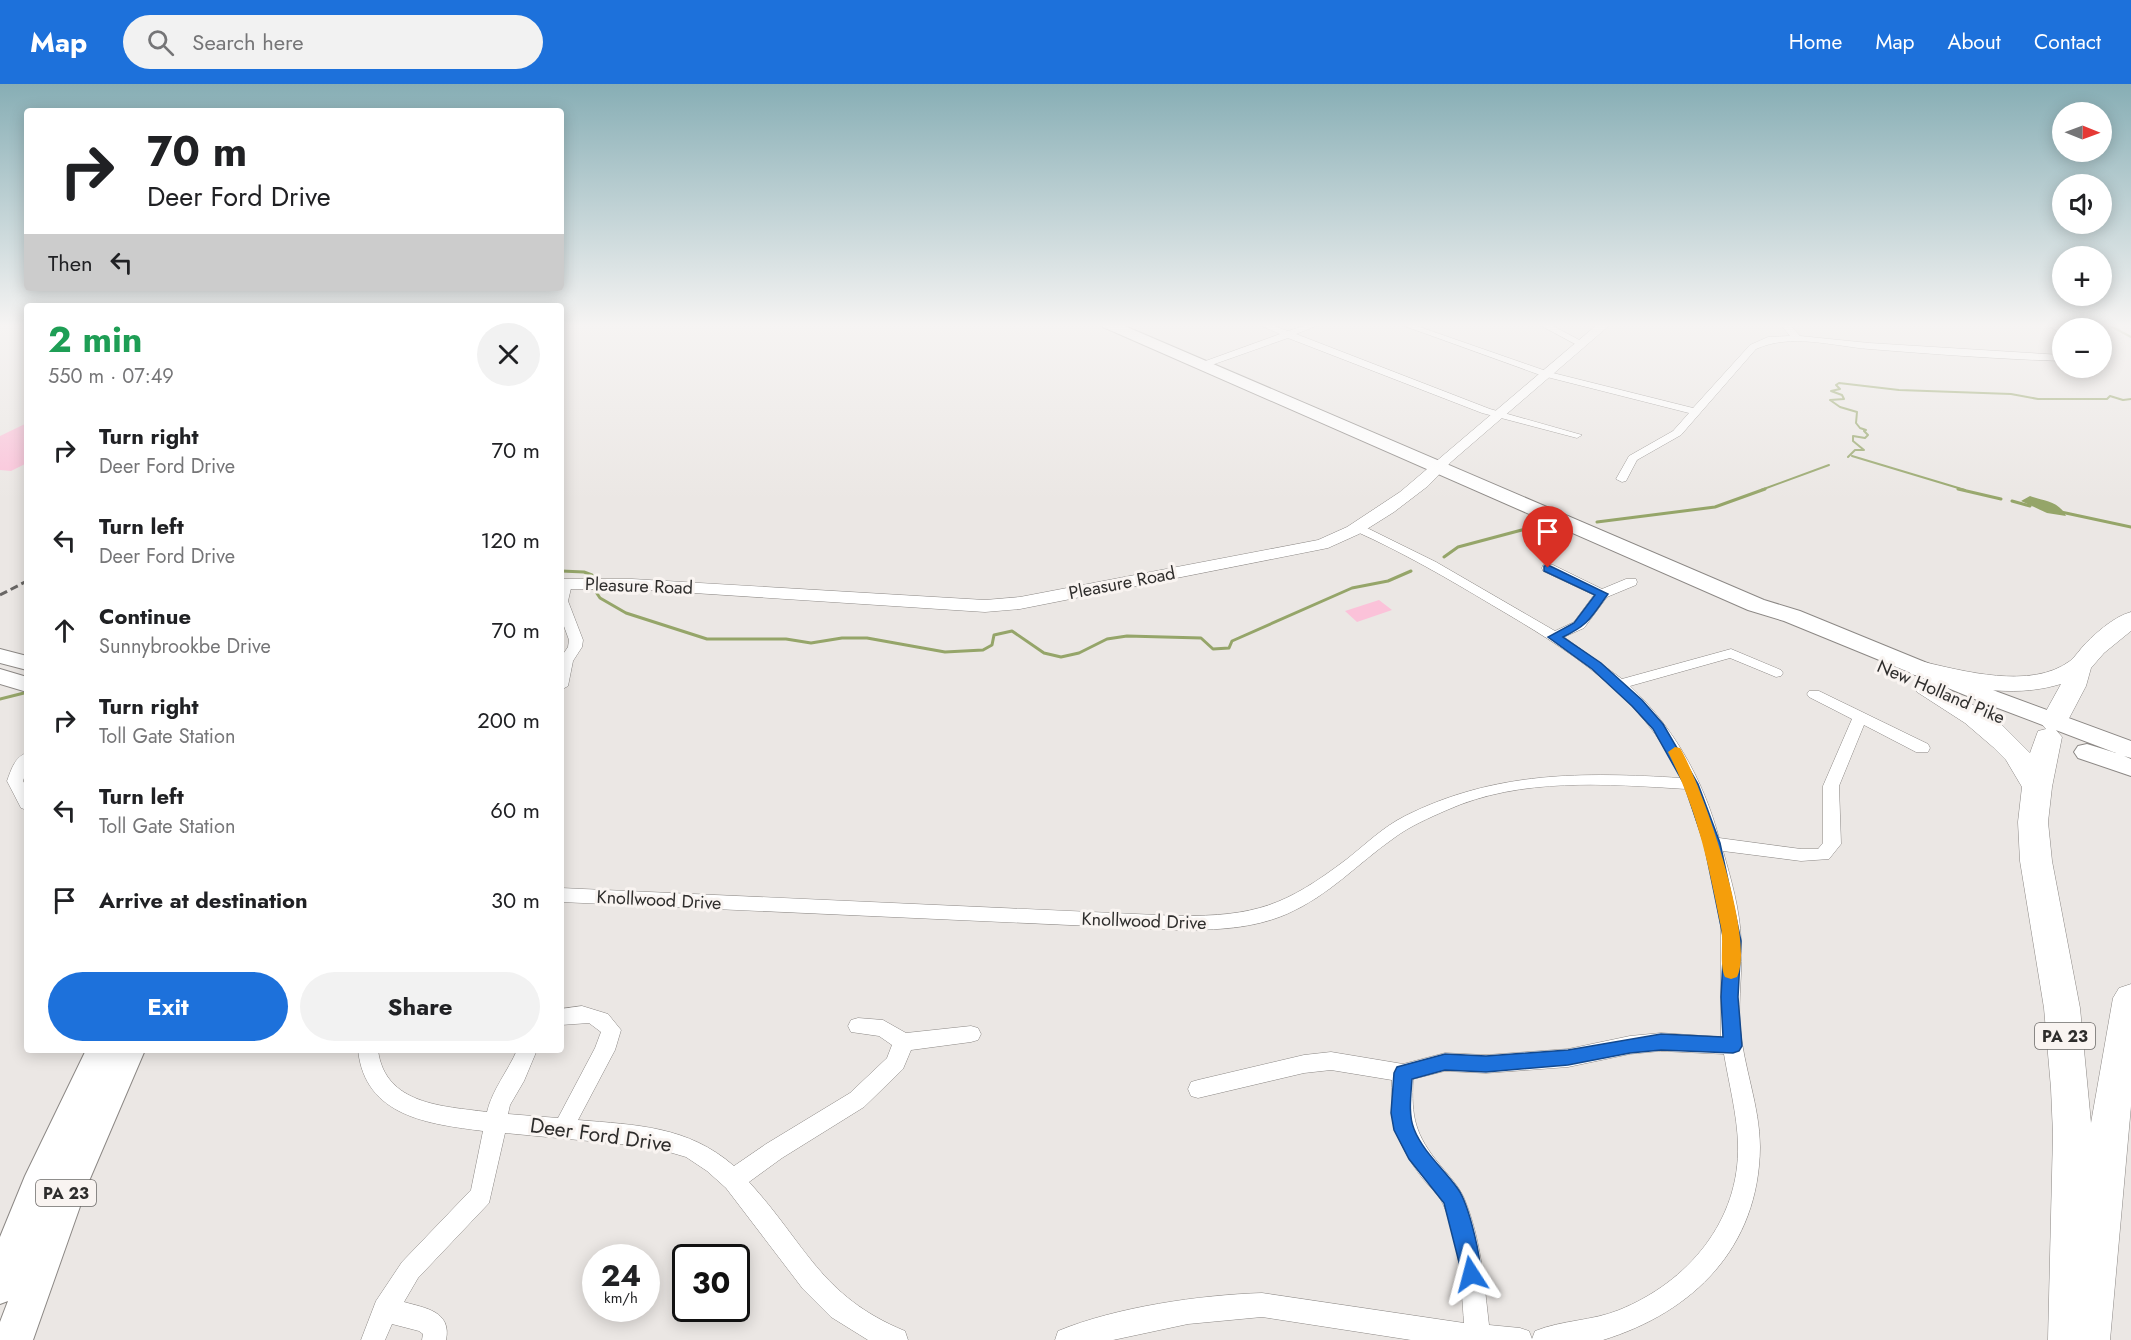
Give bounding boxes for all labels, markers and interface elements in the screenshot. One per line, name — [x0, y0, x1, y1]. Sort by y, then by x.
search box — [123, 15, 543, 69]
text: Map — [30, 22, 87, 63]
icon: search — [144, 26, 177, 59]
text: Search here — [192, 26, 304, 58]
text: Home — [1789, 27, 1842, 57]
text: Map — [1875, 27, 1915, 57]
text: About — [1948, 27, 2001, 57]
text: Contact — [2034, 27, 2101, 57]
north arrow — [2052, 102, 2112, 162]
map controls — [2052, 102, 2112, 378]
text: 70 m — [147, 121, 247, 182]
icon: right — [48, 132, 126, 210]
button: sound — [2052, 174, 2112, 234]
text: Deer Ford Drive — [147, 177, 331, 216]
icon: left — [105, 246, 138, 279]
button: + — [2052, 246, 2112, 306]
text: Then — [48, 247, 93, 279]
text: 2 min — [48, 313, 143, 365]
button: − — [2052, 318, 2112, 378]
button: close — [477, 323, 540, 386]
text: 550 m · 07:49 — [48, 362, 174, 391]
text: Turn right — [99, 420, 199, 452]
icon: right — [48, 434, 81, 467]
text: 70 m — [491, 434, 540, 466]
text: Deer Ford Drive — [99, 452, 235, 481]
pin — [1522, 506, 1573, 568]
text: Turn left — [99, 510, 184, 542]
icon: arrive — [1531, 515, 1564, 548]
icon: left — [48, 524, 81, 557]
text: 120 m — [481, 524, 540, 556]
text: Deer Ford Drive — [99, 542, 235, 571]
street label: Pleasure Road — [1066, 560, 1178, 606]
street label: Pleasure Road — [585, 571, 693, 601]
text: Continue — [99, 600, 191, 632]
icon: ahead — [48, 614, 81, 647]
text: 70 m — [491, 614, 540, 646]
text: Sunnybrookbe Drive — [99, 632, 271, 661]
street label: New Holland Pike — [1873, 653, 2009, 731]
text: Turn right — [99, 690, 199, 722]
icon: right — [48, 704, 81, 737]
text: 200 m — [477, 704, 540, 736]
text: Toll Gate Station — [99, 722, 235, 751]
text: Turn left — [99, 780, 184, 812]
icon: left — [48, 794, 81, 827]
text: 60 m — [490, 794, 540, 826]
text: Toll Gate Station — [99, 812, 235, 841]
icon: arrive — [48, 884, 81, 917]
text: Arrive at destination — [99, 884, 308, 916]
text: 30 m — [491, 884, 540, 916]
street label: Knollwood Drive — [596, 884, 722, 916]
street label: Knollwood Drive — [1081, 906, 1207, 936]
button: Exit — [48, 972, 288, 1041]
button: Share — [300, 972, 540, 1041]
road number: PA 23 — [2035, 1023, 2095, 1049]
street label: Deer Ford Drive — [528, 1110, 674, 1160]
road number: PA 23 — [36, 1180, 96, 1206]
position arrow — [1439, 1242, 1503, 1306]
speed limit sign: 30 — [672, 1244, 750, 1322]
text: 24 — [601, 1254, 641, 1297]
text: km/h — [604, 1287, 638, 1309]

